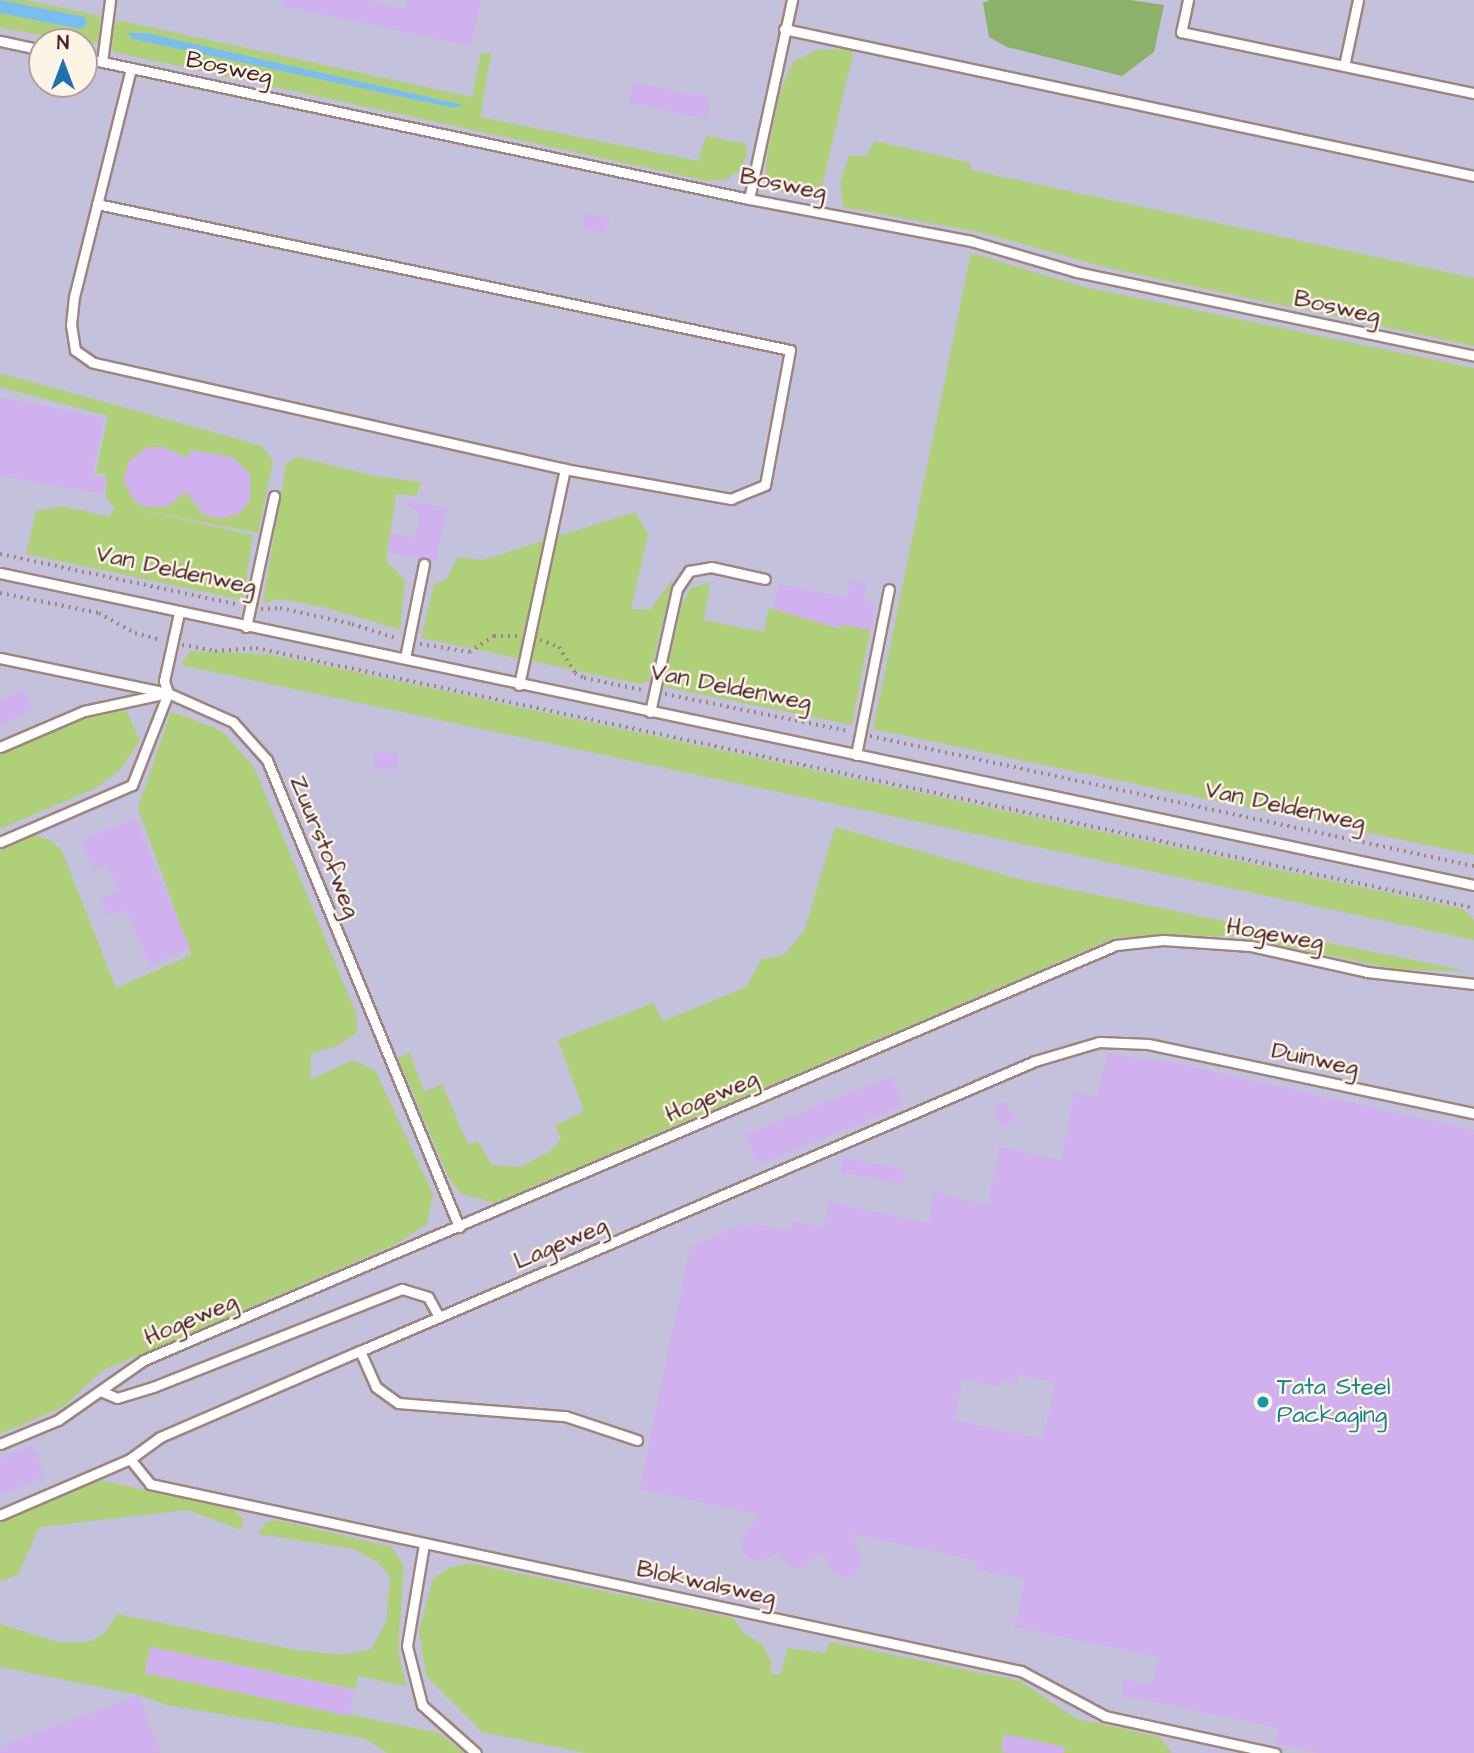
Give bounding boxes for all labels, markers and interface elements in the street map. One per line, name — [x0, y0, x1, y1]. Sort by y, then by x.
north arrow — [28, 28, 98, 98]
text: N — [57, 30, 69, 57]
street label: Bosweg — [183, 46, 275, 92]
street label: Bosweg — [737, 163, 829, 207]
street label: Bosweg — [1291, 285, 1383, 331]
street label: Van Deldenweg — [93, 540, 259, 602]
street label: Van Deldenweg — [648, 658, 814, 718]
street label: Zuurstofweg — [282, 772, 366, 922]
street label: Van Deldenweg — [1202, 776, 1368, 838]
street label: Hogeweg — [1224, 912, 1326, 958]
street label: Duinweg — [1269, 1037, 1361, 1083]
street label: Hogeweg — [661, 1065, 763, 1129]
street label: Lageweg — [510, 1211, 612, 1277]
street label: Hogeweg — [140, 1288, 242, 1352]
place label: Tata Steel Packaging — [1277, 1374, 1391, 1430]
marker: Tata Steel Packaging — [1255, 1394, 1271, 1410]
street label: Blokwalsweg — [634, 1555, 778, 1613]

